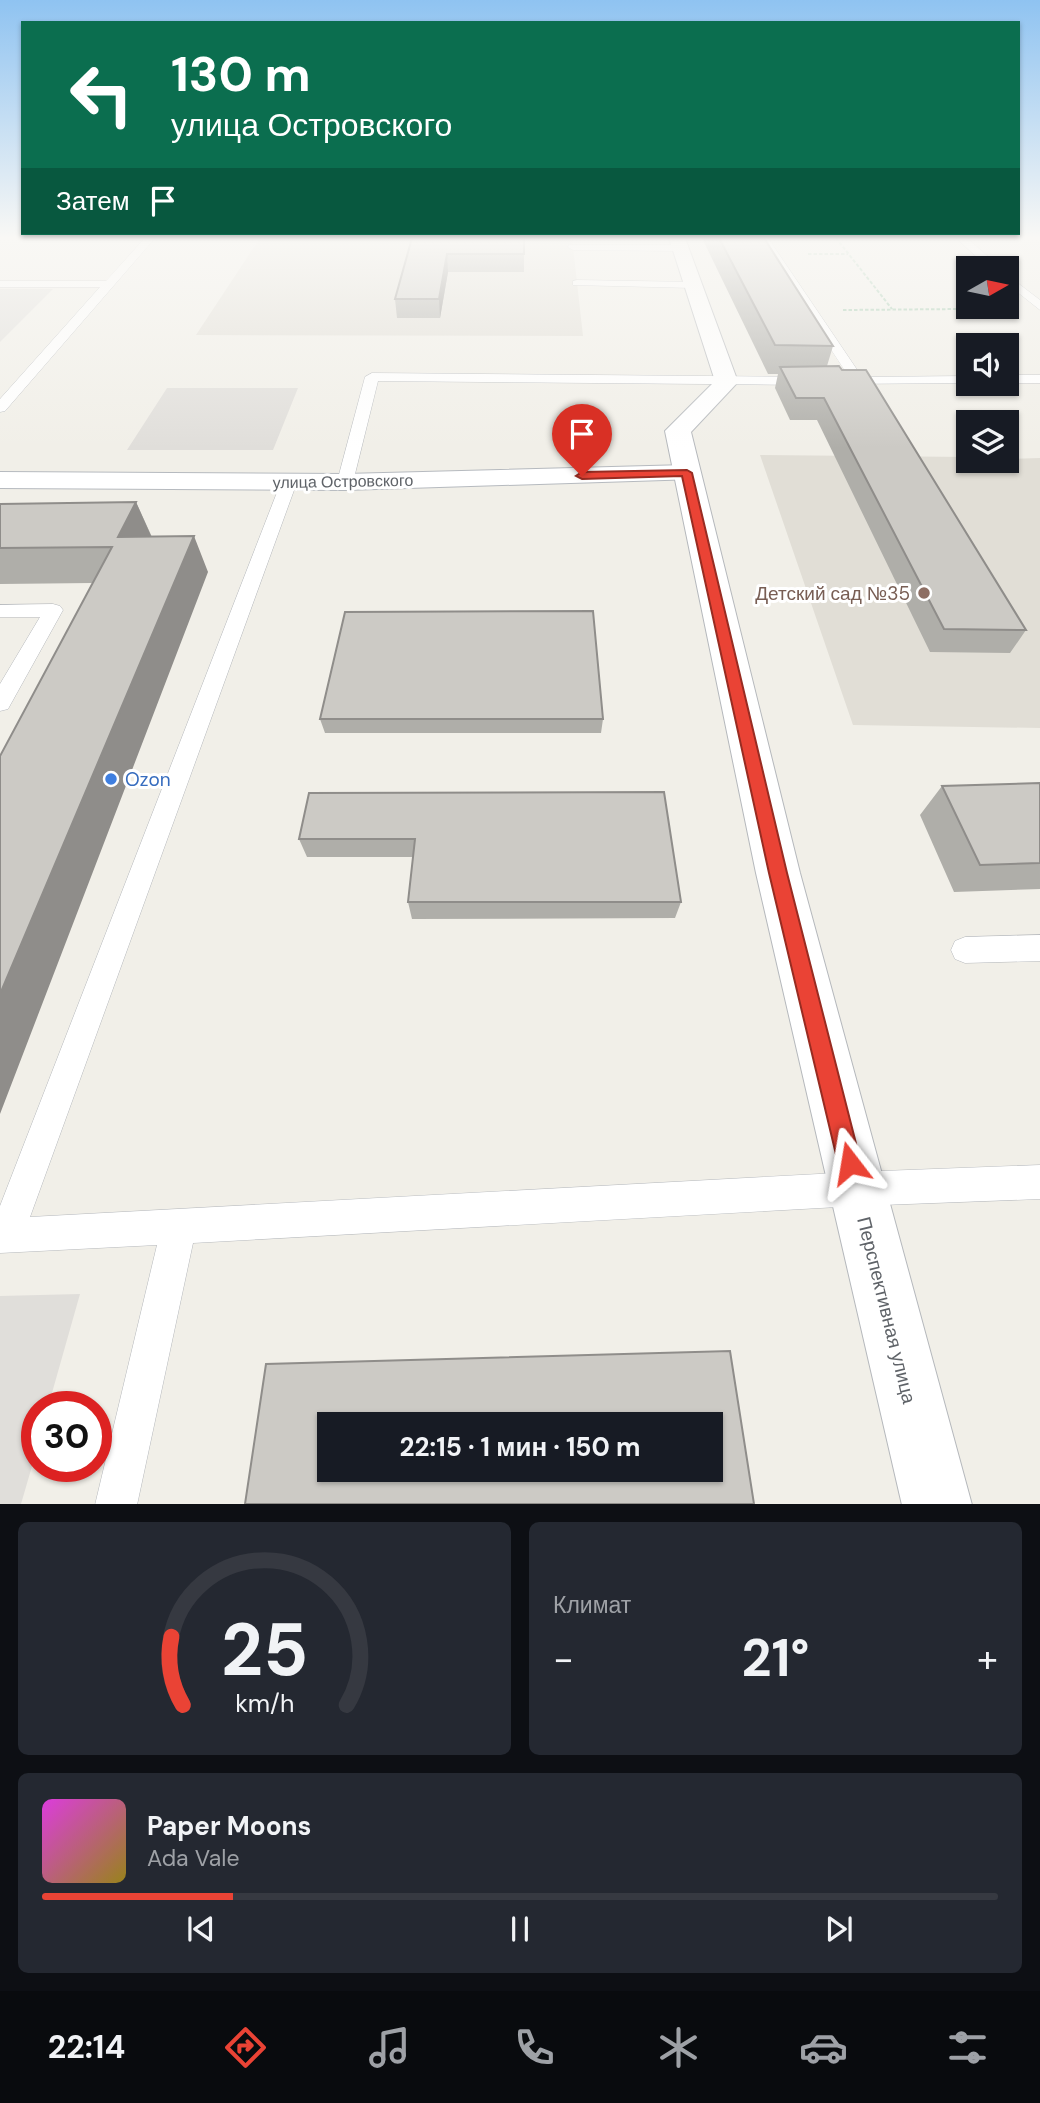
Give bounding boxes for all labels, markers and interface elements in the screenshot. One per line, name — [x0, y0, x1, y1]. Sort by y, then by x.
text: 130 m — [171, 42, 311, 106]
icon: left — [56, 49, 147, 140]
text: улица Островского — [171, 104, 452, 146]
icon: arrive — [144, 182, 182, 220]
text: Затем — [56, 184, 130, 218]
north arrow — [956, 256, 1018, 318]
map controls — [956, 256, 1019, 473]
button: sound — [956, 333, 1019, 396]
pin — [552, 404, 612, 476]
button: layers — [956, 410, 1019, 473]
icon: arrive — [563, 415, 601, 453]
street label: улица Островского — [273, 470, 414, 493]
place label: Детский сад №35 — [755, 581, 910, 606]
marker: Детский сад №35 — [916, 585, 932, 601]
place label: Ozon — [125, 767, 171, 792]
marker: Ozon — [103, 771, 119, 787]
position arrow — [813, 1126, 887, 1200]
street label: Перспективная улица — [851, 1214, 922, 1407]
speed limit sign: 30 — [21, 1391, 112, 1482]
text: 22:15 · 1 мин · 150 m — [400, 1430, 640, 1464]
text: Климат — [553, 1590, 631, 1620]
text: 25 — [221, 1603, 308, 1698]
text: 21° — [742, 1624, 809, 1692]
text: − — [553, 1634, 574, 1684]
text: + — [977, 1634, 998, 1684]
text: km/h — [235, 1686, 294, 1719]
text: Paper Moons — [147, 1809, 311, 1843]
text: Ada Vale — [147, 1843, 240, 1873]
icon: previous — [182, 1910, 220, 1948]
icon: pause — [501, 1910, 539, 1948]
icon: next — [820, 1910, 858, 1948]
icon: directions — [221, 2023, 270, 2072]
icon: music — [365, 2023, 414, 2072]
icon: phone — [510, 2023, 559, 2072]
icon: climate — [654, 2023, 703, 2072]
icon: car — [799, 2023, 848, 2072]
icon: filters — [943, 2023, 992, 2072]
text: 22:14 — [48, 2026, 125, 2068]

